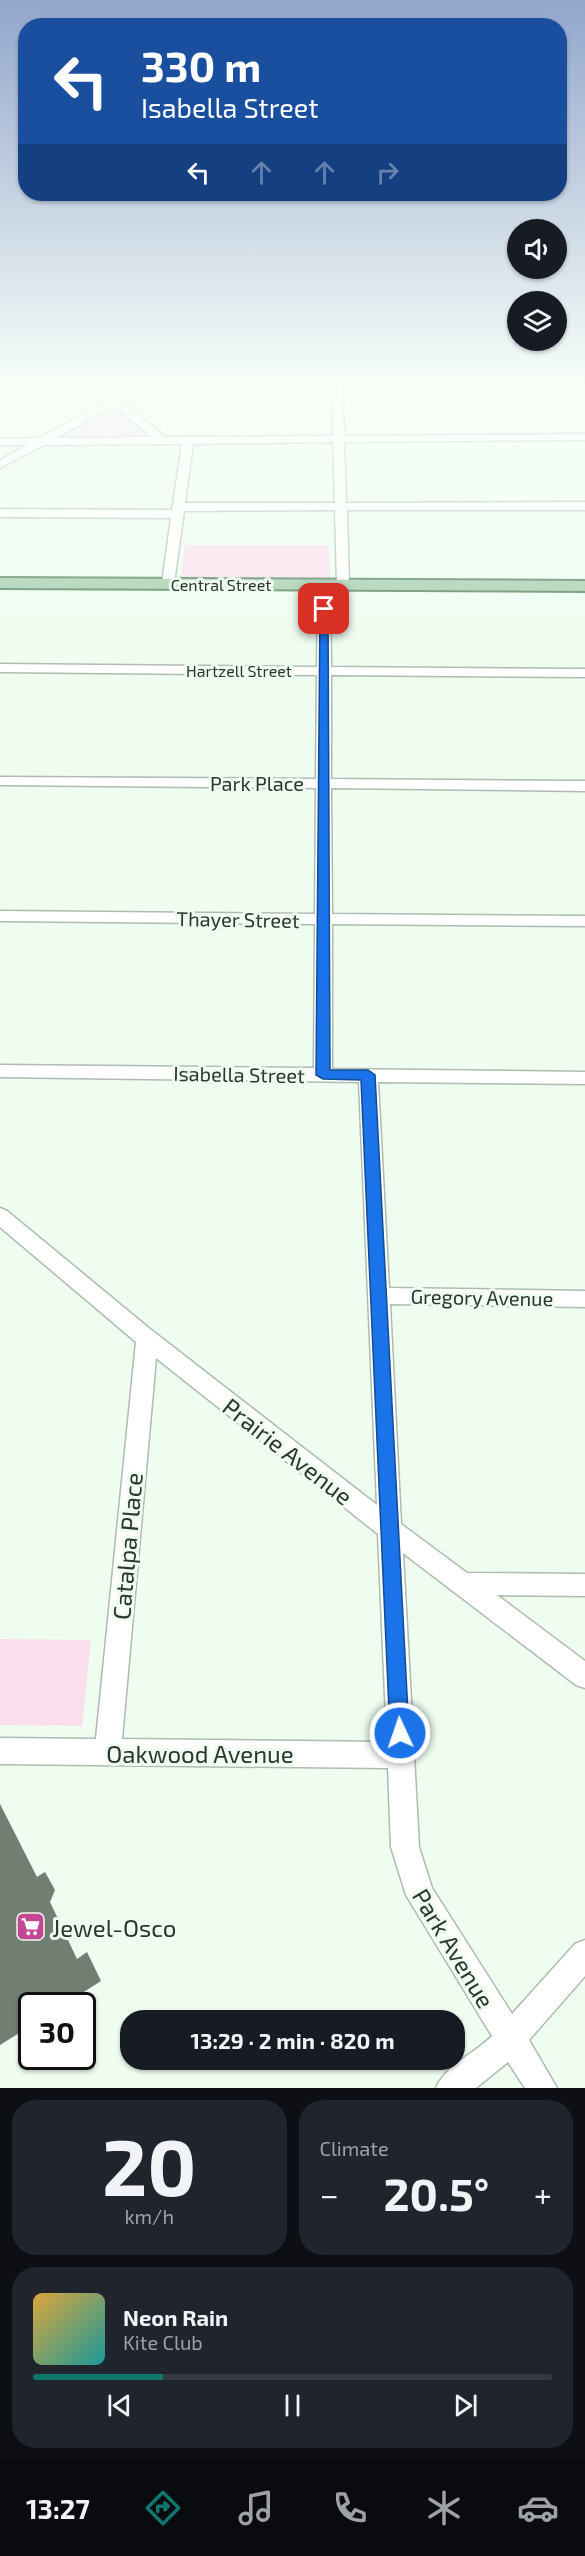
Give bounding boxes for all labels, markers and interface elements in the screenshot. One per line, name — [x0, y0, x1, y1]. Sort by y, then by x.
text: 330 m — [141, 40, 261, 90]
icon: left — [42, 42, 120, 120]
text: Isabella Street — [141, 91, 318, 123]
icon: left — [182, 156, 215, 189]
icon: ahead — [245, 156, 278, 189]
icon: ahead — [308, 156, 341, 189]
icon: right — [371, 156, 404, 189]
map controls — [507, 219, 567, 351]
button: sound — [507, 219, 567, 279]
button: layers — [507, 291, 567, 351]
street label: Central Street — [171, 575, 271, 594]
pin — [298, 583, 349, 634]
icon: arrive — [307, 592, 340, 625]
street label: Hartzell Street — [186, 661, 292, 680]
street label: Park Place — [210, 771, 304, 795]
street label: Thayer Street — [176, 906, 300, 932]
street label: Isabella Street — [173, 1061, 305, 1087]
street label: Gregory Avenue — [410, 1284, 554, 1310]
street label: Prairie Avenue — [217, 1391, 359, 1511]
street label: Catalpa Place — [106, 1471, 148, 1621]
position arrow — [368, 1701, 432, 1765]
street label: Oakwood Avenue — [106, 1739, 294, 1768]
street label: Park Avenue — [407, 1883, 501, 2013]
supermarket icon: Jewel-Osco — [15, 1911, 47, 1943]
place label: Jewel-Osco — [52, 1913, 177, 1942]
speed limit sign: 30 — [18, 1992, 96, 2070]
text: 13:29 · 2 min · 820 m — [190, 2027, 395, 2053]
text: 20 — [102, 2118, 197, 2212]
text: Climate — [320, 2136, 389, 2160]
text: 20.5° — [383, 2166, 489, 2220]
text: − — [320, 2174, 339, 2214]
text: + — [534, 2174, 552, 2214]
text: km/h — [124, 2204, 174, 2228]
text: Neon Rain — [123, 2304, 228, 2330]
text: Kite Club — [123, 2330, 203, 2354]
icon: previous — [103, 2389, 136, 2422]
icon: pause — [276, 2389, 309, 2422]
icon: next — [449, 2389, 482, 2422]
icon: directions — [142, 2487, 184, 2529]
icon: music — [235, 2487, 277, 2529]
icon: phone — [329, 2487, 371, 2529]
icon: climate — [423, 2487, 465, 2529]
icon: car — [517, 2487, 559, 2529]
text: 13:27 — [26, 2492, 90, 2524]

